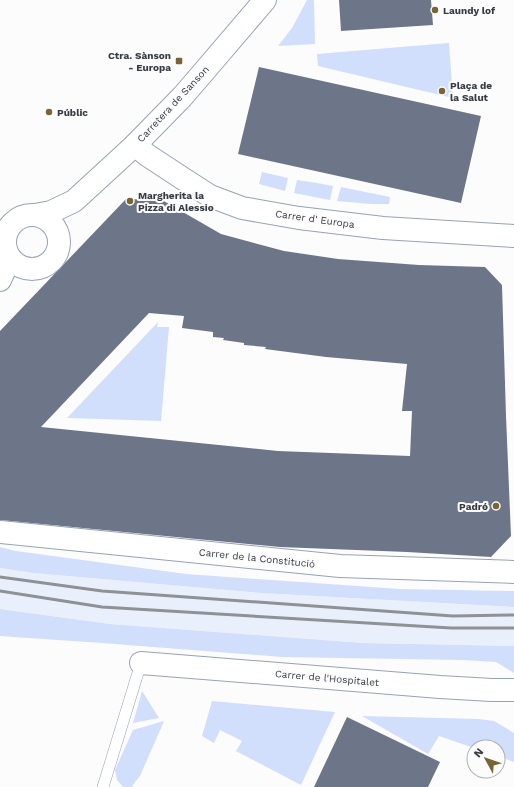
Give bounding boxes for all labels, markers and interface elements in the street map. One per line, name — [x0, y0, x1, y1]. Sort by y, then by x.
marker: Laundy lof — [430, 5, 440, 15]
place label: Laundy lof — [443, 5, 496, 16]
place label: Ctra. Sànson - Europa — [108, 50, 171, 73]
marker: Ctra. Sànson - Europa — [174, 56, 184, 66]
street label: Carretera de Sanson — [135, 64, 211, 144]
place label: Plaça de la Salut — [450, 80, 492, 103]
marker: Plaça de la Salut — [437, 86, 447, 96]
marker: Públic — [44, 107, 54, 117]
place label: Públic — [57, 107, 88, 118]
place label: Margherita la Pizza di Alessio — [138, 190, 214, 213]
marker: Margherita la Pizza di Alessio — [125, 196, 135, 206]
street label: Carrer d' Europa — [275, 208, 356, 230]
place label: Padró — [459, 501, 488, 512]
marker: Padró — [491, 501, 501, 511]
street label: Carrer de la Constitució — [198, 546, 316, 570]
street label: Carrer de l'Hospitalet — [275, 668, 380, 688]
north arrow — [466, 739, 506, 779]
text: N — [471, 746, 486, 760]

